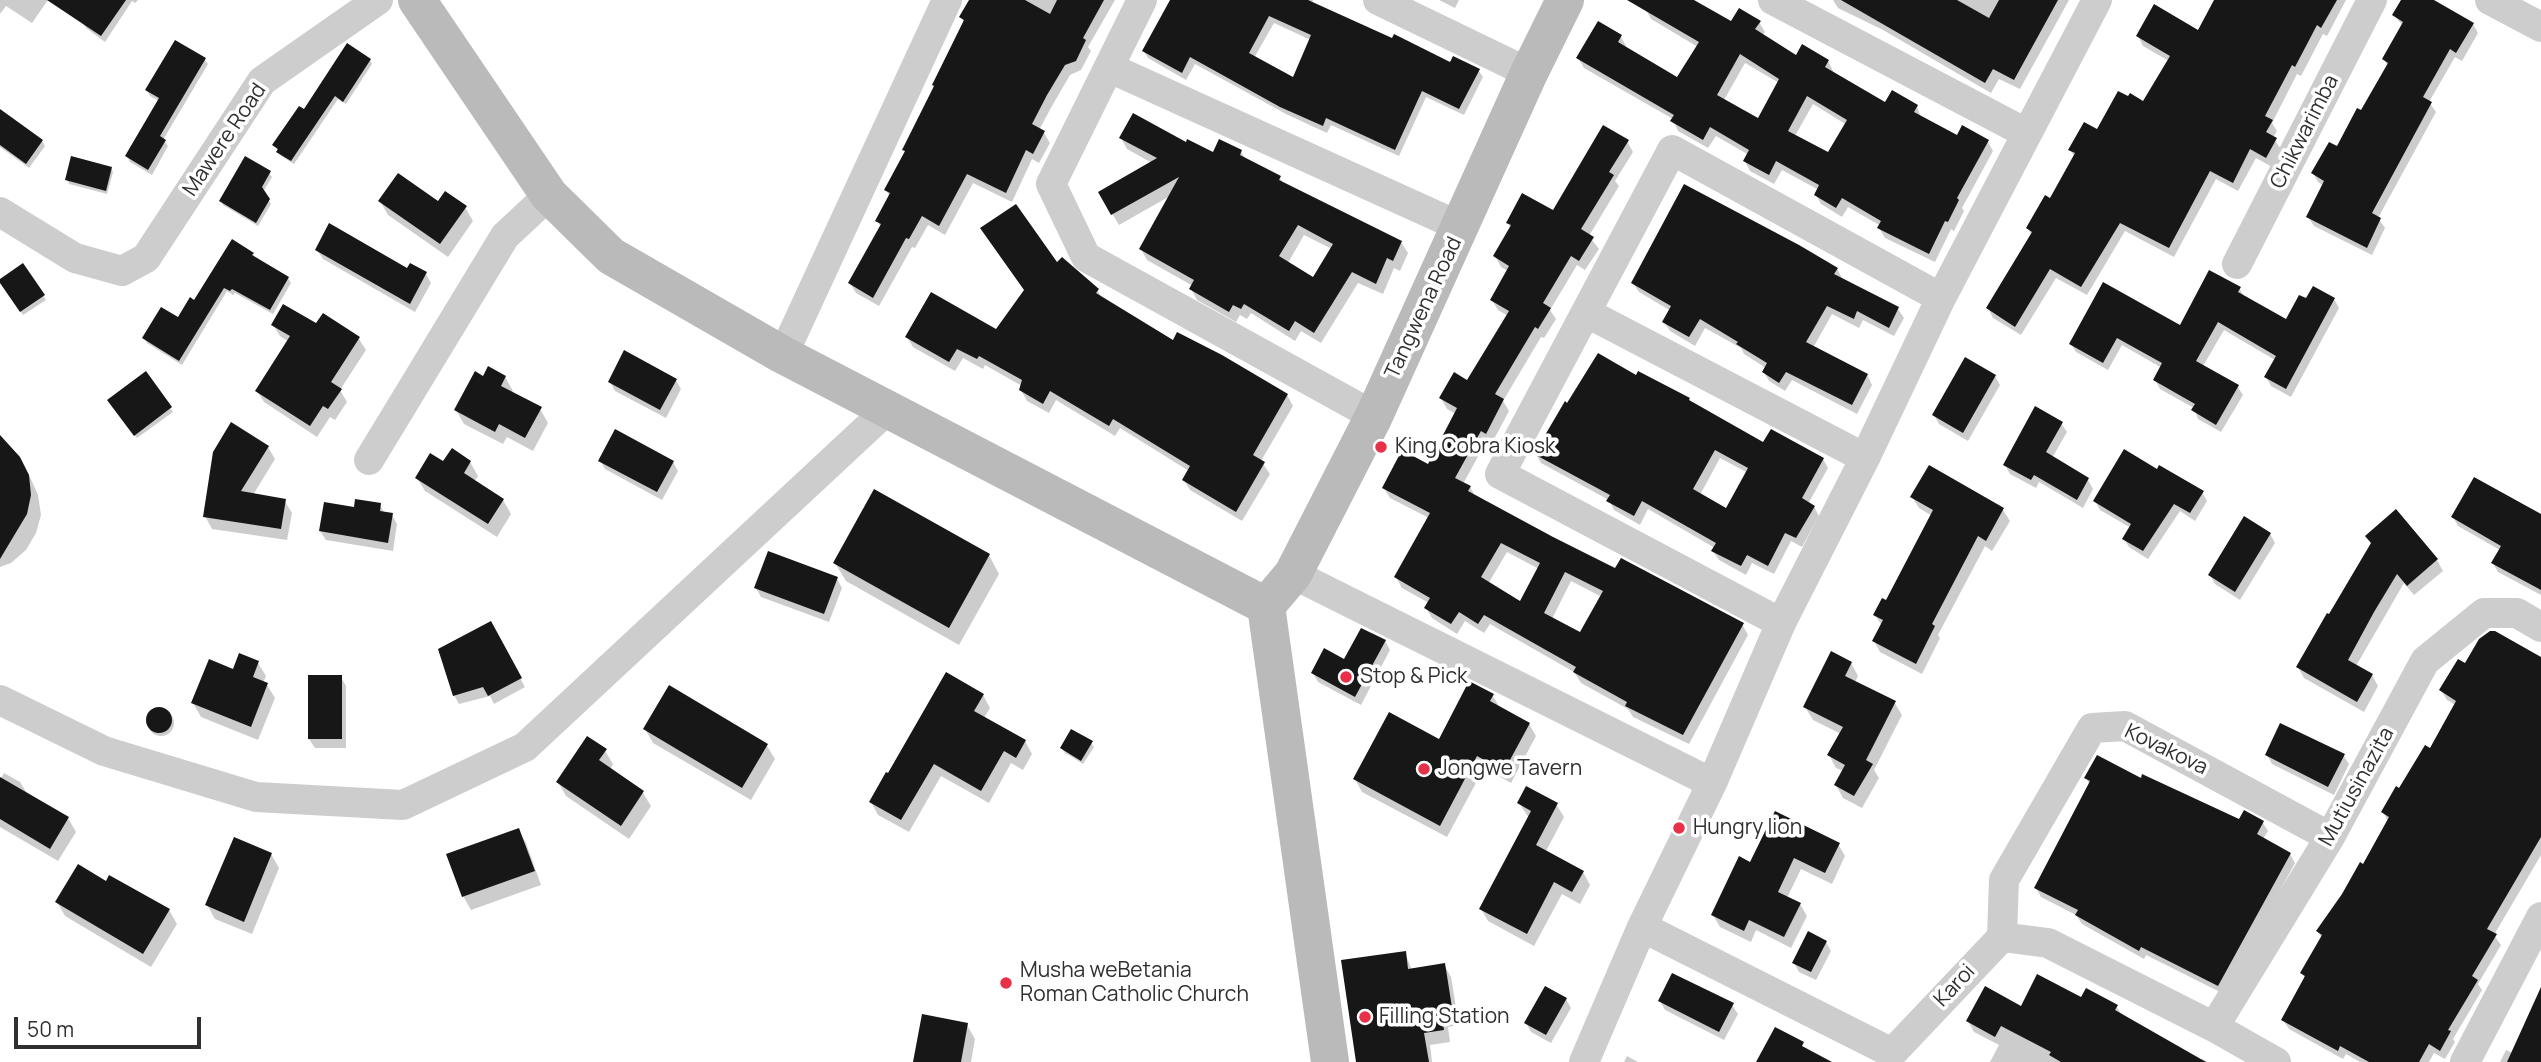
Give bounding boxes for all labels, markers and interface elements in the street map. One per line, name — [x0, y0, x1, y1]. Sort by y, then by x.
street label: Chikwarimba — [2266, 71, 2344, 193]
street label: Mawere Road — [178, 79, 272, 201]
street label: Tangwena Road — [1380, 233, 1468, 383]
place label: King Cobra Kiosk — [1395, 434, 1555, 460]
marker: King Cobra Kiosk — [1373, 439, 1389, 455]
place label: Stop & Pick — [1360, 664, 1467, 690]
marker: Stop & Pick — [1338, 669, 1354, 685]
street label: Kovakova — [2120, 719, 2212, 781]
street label: Mutiusinazita — [2314, 723, 2400, 851]
place label: Jongwe Tavern — [1438, 756, 1582, 782]
marker: Jongwe Tavern — [1416, 761, 1432, 777]
place label: Hungry lion — [1693, 815, 1802, 841]
marker: Hungry lion — [1671, 820, 1687, 836]
place label: Musha weBetania Roman Catholic Church — [1020, 958, 1249, 1008]
street label: Karoi — [1929, 960, 1981, 1012]
marker: Musha weBetania Roman Catholic Church — [998, 975, 1014, 991]
scale bar — [18, 1002, 205, 1046]
place label: Filling Station — [1379, 1004, 1510, 1030]
marker: Filling Station — [1357, 1009, 1373, 1025]
text: 50 m — [27, 1015, 74, 1043]

